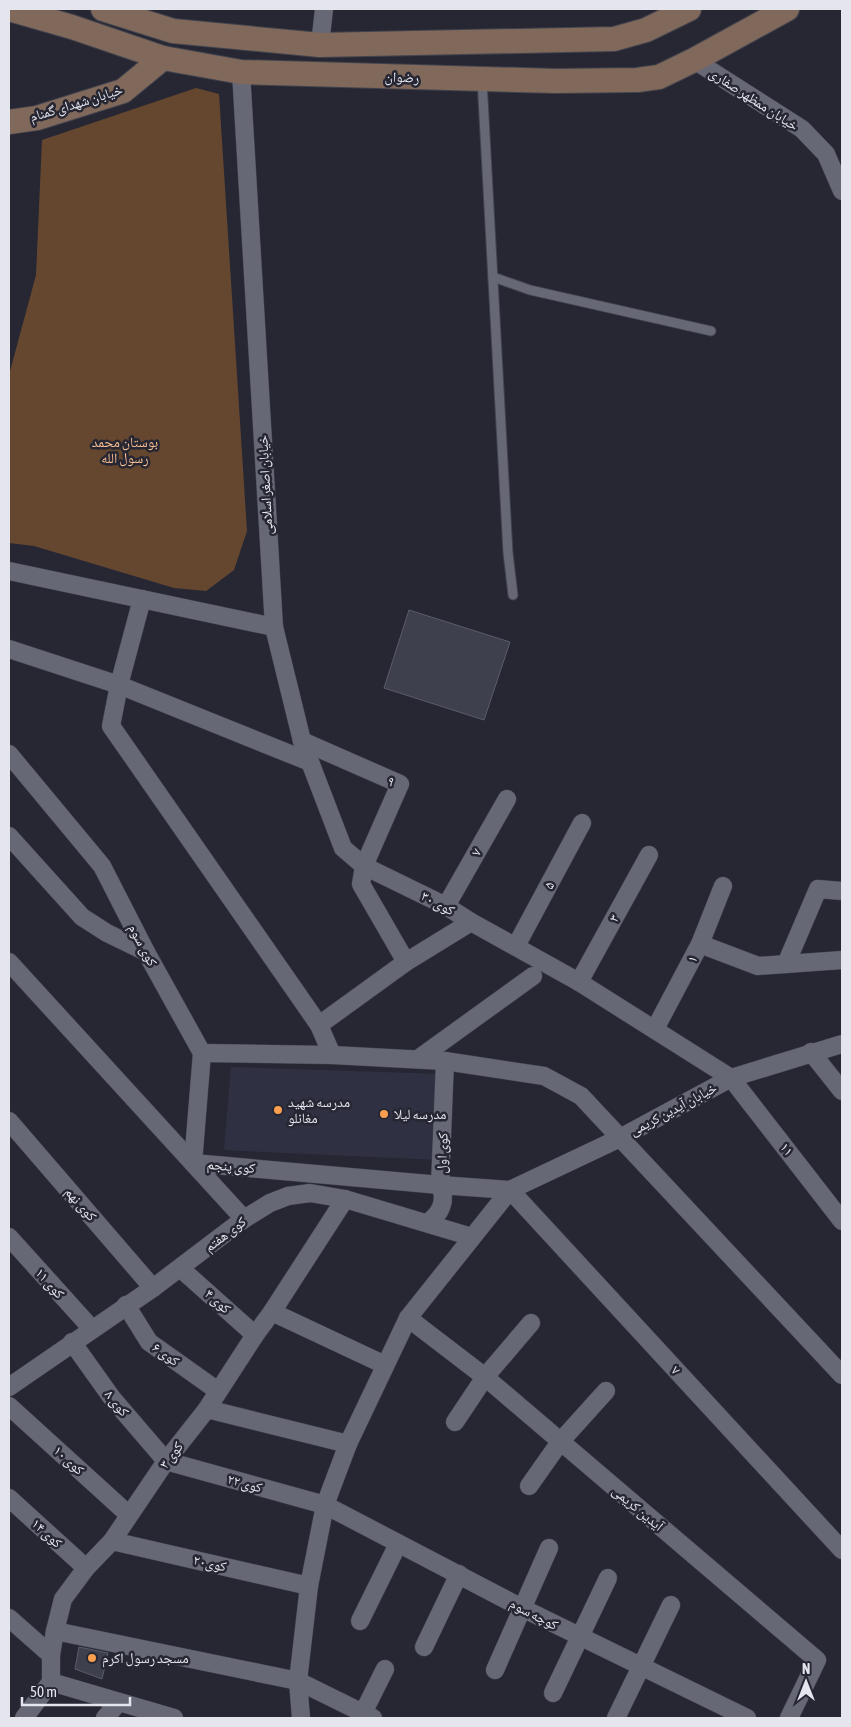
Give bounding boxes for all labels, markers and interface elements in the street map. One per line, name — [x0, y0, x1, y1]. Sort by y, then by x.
street label: خیابان ممظهر صفاری — [706, 64, 802, 135]
street label: رضوان — [384, 68, 420, 87]
street label: خیابان شهدای گمنام — [28, 81, 125, 127]
park label: بوستان محمد رسول الله — [92, 434, 158, 467]
street label: خیابان اصغر اسلامی — [254, 435, 277, 535]
street label: ۹ — [384, 772, 398, 790]
street label: ۷ — [467, 845, 485, 859]
street label: ۵ — [540, 878, 558, 892]
street label: کوی ۳۰ — [418, 888, 458, 919]
street label: ۳ — [605, 911, 623, 925]
street label: کوی سوم — [123, 921, 161, 970]
street label: ۱ — [683, 952, 701, 966]
street label: خیابان آیدین کریمی — [627, 1079, 720, 1140]
place label: مدرسه شهید مغانلو — [288, 1094, 350, 1127]
marker: مدرسه شهید مغانلو — [272, 1104, 284, 1116]
place label: مدرسه لیلا — [394, 1106, 446, 1123]
marker: مدرسه لیلا — [378, 1108, 390, 1120]
street label: کوی اول — [433, 1132, 452, 1174]
street label: ۱۱ — [777, 1139, 797, 1159]
street label: کوی پنجم — [206, 1156, 256, 1178]
street label: کوی نهم — [60, 1184, 100, 1226]
street label: کوی هفتم — [201, 1213, 250, 1256]
street label: کوی ۱۱ — [31, 1264, 68, 1302]
street label: کوی ۴ — [201, 1285, 234, 1318]
street label: کوی ۶ — [149, 1339, 183, 1370]
street label: ۷ — [668, 1362, 684, 1378]
street label: کوی ۸ — [101, 1387, 133, 1420]
street label: کوی ۳ — [156, 1438, 187, 1472]
street label: کوی ۱۰ — [50, 1442, 88, 1479]
street label: کوی ۲۲ — [225, 1470, 264, 1497]
street label: آیدین کریمی — [609, 1482, 667, 1535]
street label: کوی ۱۴ — [28, 1515, 66, 1552]
street label: کوی۲۰ — [192, 1551, 228, 1576]
street label: کوچه سوم — [506, 1595, 561, 1635]
place label: مسجد رسول اکرم — [102, 1650, 189, 1668]
marker: مسجد رسول اکرم — [86, 1652, 98, 1664]
north arrow — [781, 1657, 831, 1707]
text: N — [802, 1661, 810, 1677]
scale bar — [22, 1674, 130, 1706]
text: 50 m — [30, 1683, 57, 1700]

